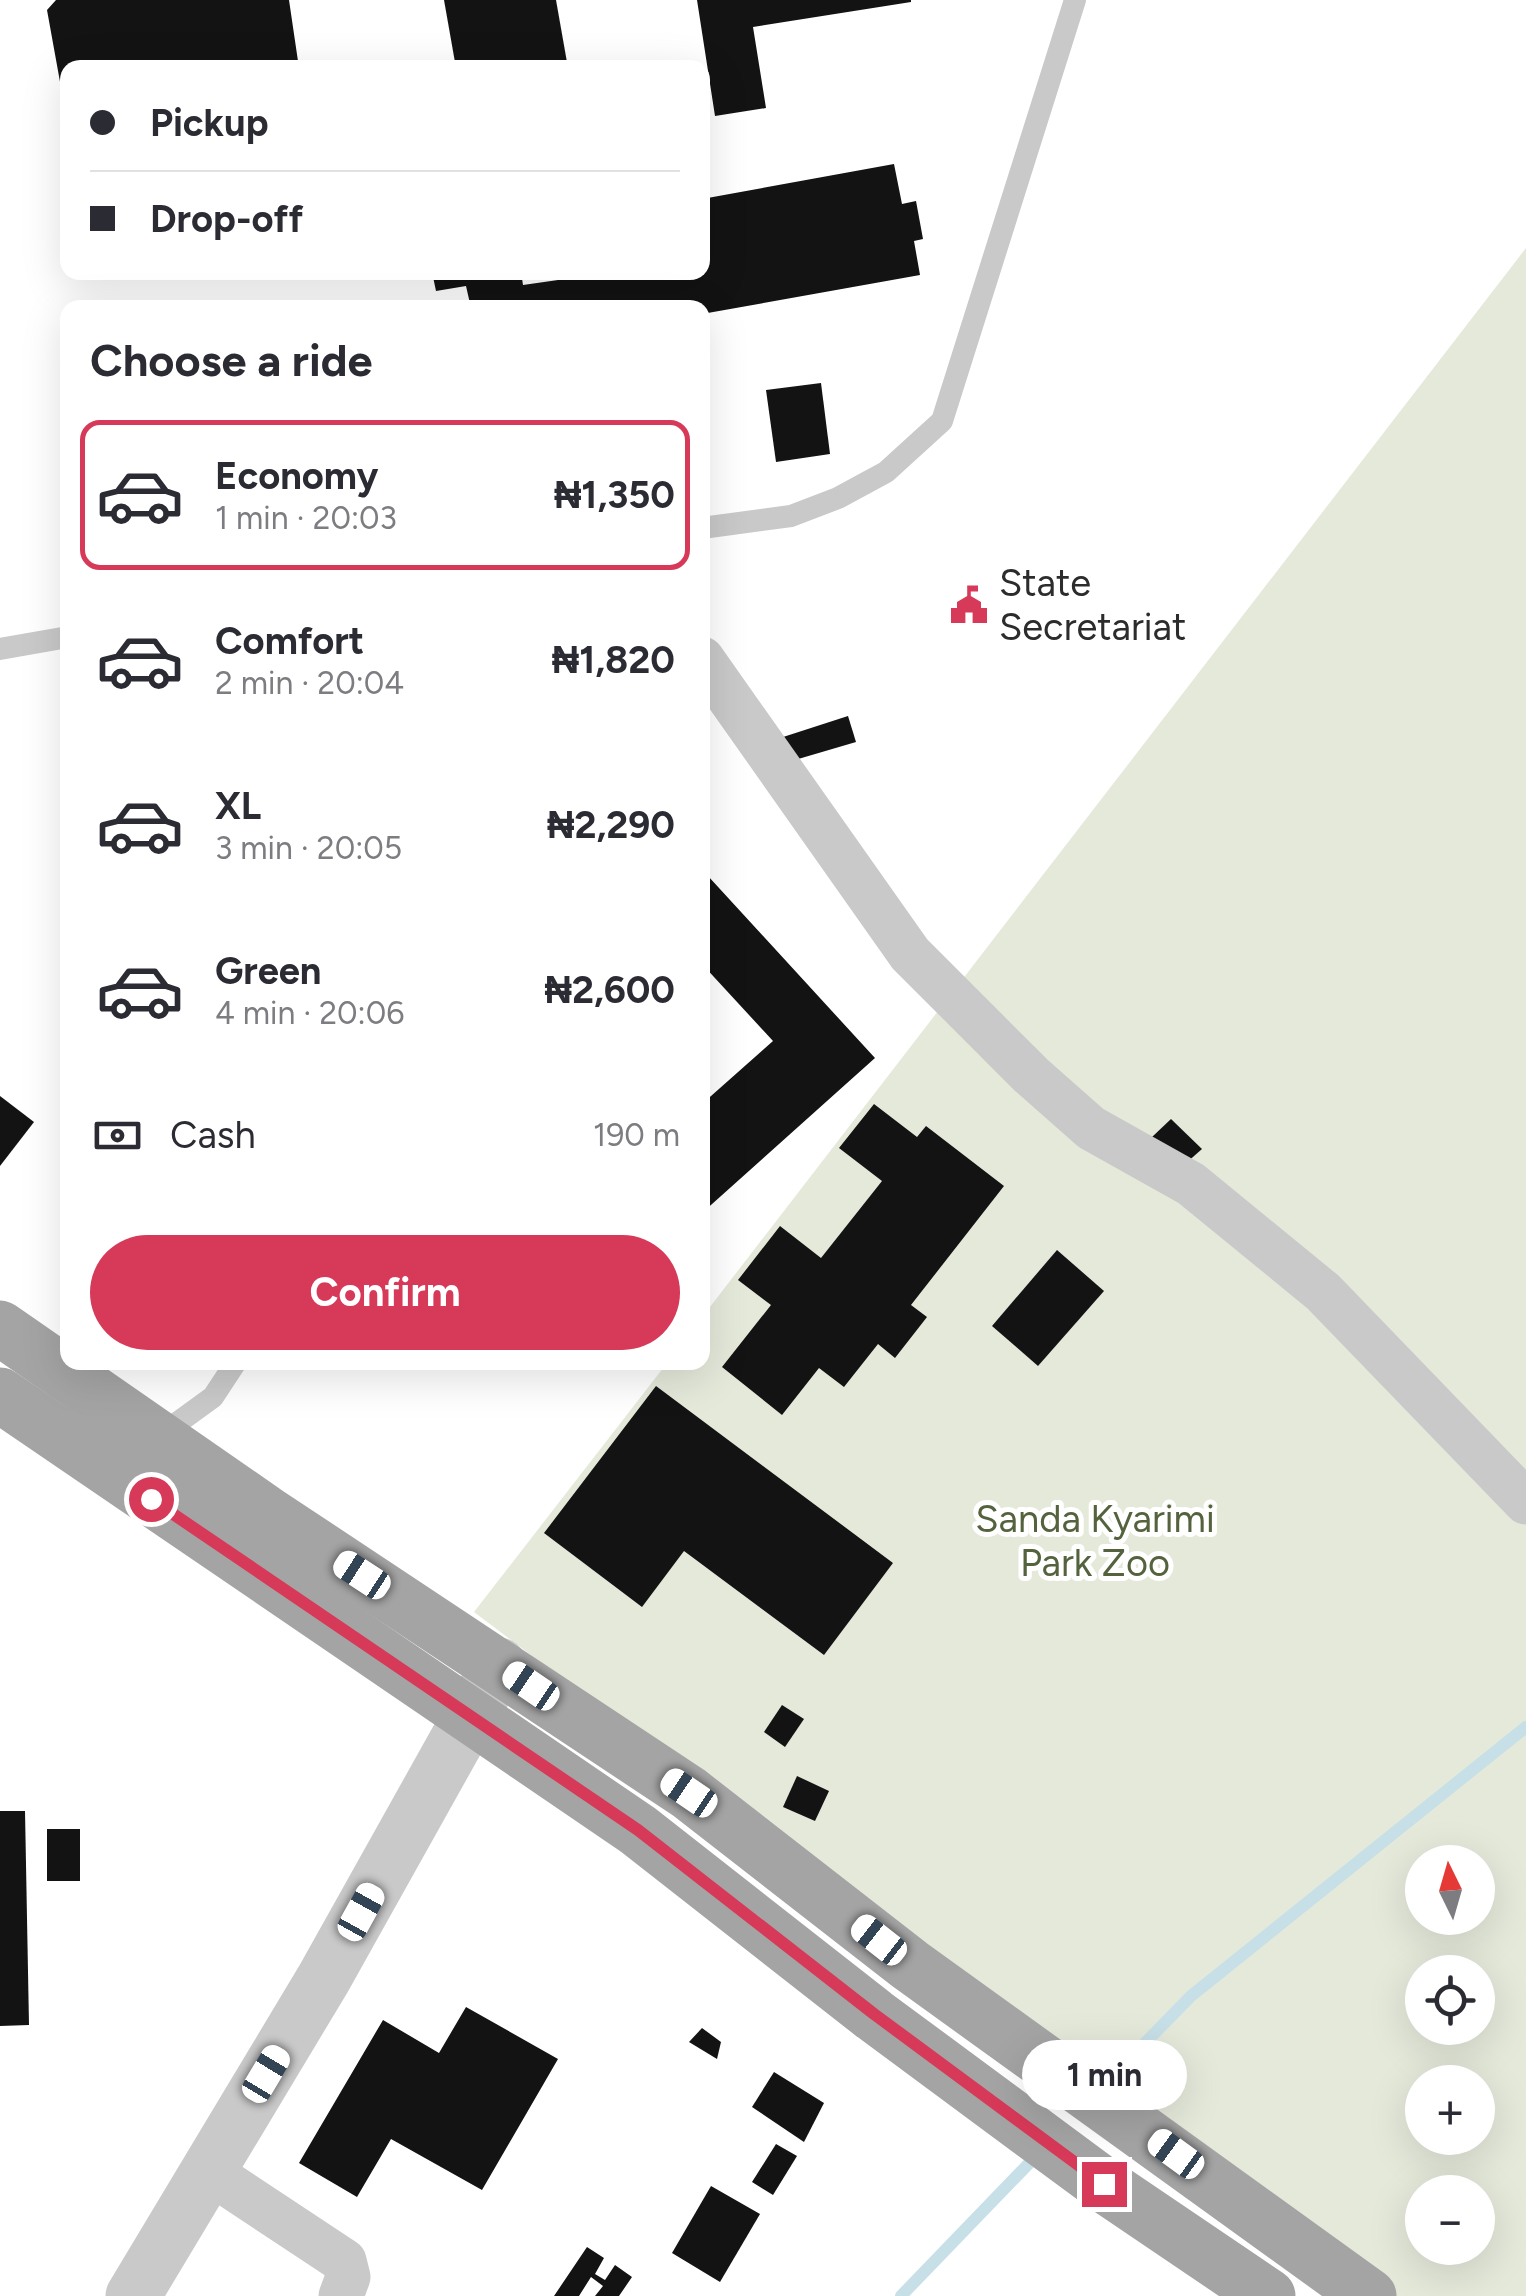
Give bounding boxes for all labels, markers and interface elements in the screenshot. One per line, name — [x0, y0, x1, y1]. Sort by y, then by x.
text: Pickup — [150, 100, 268, 146]
text: Drop-off — [150, 196, 303, 242]
text: Choose a ride — [90, 333, 372, 387]
icon: car — [95, 450, 185, 540]
text: Economy — [215, 453, 378, 499]
text: ₦1,350 — [554, 472, 675, 518]
text: 1 min · 20:03 — [215, 499, 397, 537]
place label: State Secretariat — [999, 560, 1186, 650]
public building icon: State Secretariat — [948, 584, 990, 626]
icon: car — [95, 615, 185, 705]
text: Comfort — [215, 618, 364, 664]
text: ₦1,820 — [552, 637, 675, 683]
text: 2 min · 20:04 — [215, 664, 404, 702]
icon: car — [95, 780, 185, 870]
text: XL — [215, 783, 261, 829]
text: ₦2,290 — [547, 802, 675, 848]
text: 3 min · 20:05 — [215, 829, 402, 867]
icon: car — [95, 945, 185, 1035]
text: Green — [215, 948, 321, 994]
text: ₦2,600 — [545, 967, 675, 1013]
text: 4 min · 20:06 — [215, 994, 404, 1032]
icon: cash — [90, 1108, 145, 1163]
text: Cash — [170, 1112, 256, 1158]
text: 190 m — [593, 1116, 680, 1154]
button: Confirm — [90, 1235, 680, 1350]
route start — [129, 1477, 174, 1522]
park label: Sanda Kyarimi Park Zoo — [975, 1496, 1215, 1586]
car — [329, 1546, 395, 1604]
car — [498, 1657, 564, 1715]
car — [656, 1764, 722, 1822]
north arrow — [1405, 1845, 1495, 1935]
map controls — [1405, 1845, 1495, 2265]
car — [333, 1878, 389, 1946]
car — [846, 1910, 912, 1970]
button: locate — [1405, 1955, 1495, 2045]
callout: 1 min — [1022, 2039, 1186, 2109]
car — [238, 2041, 294, 2107]
text: 1 min — [1067, 2056, 1142, 2094]
button: + — [1405, 2065, 1495, 2155]
car — [1143, 2124, 1209, 2184]
route end — [1082, 2162, 1127, 2207]
button: − — [1405, 2175, 1495, 2265]

